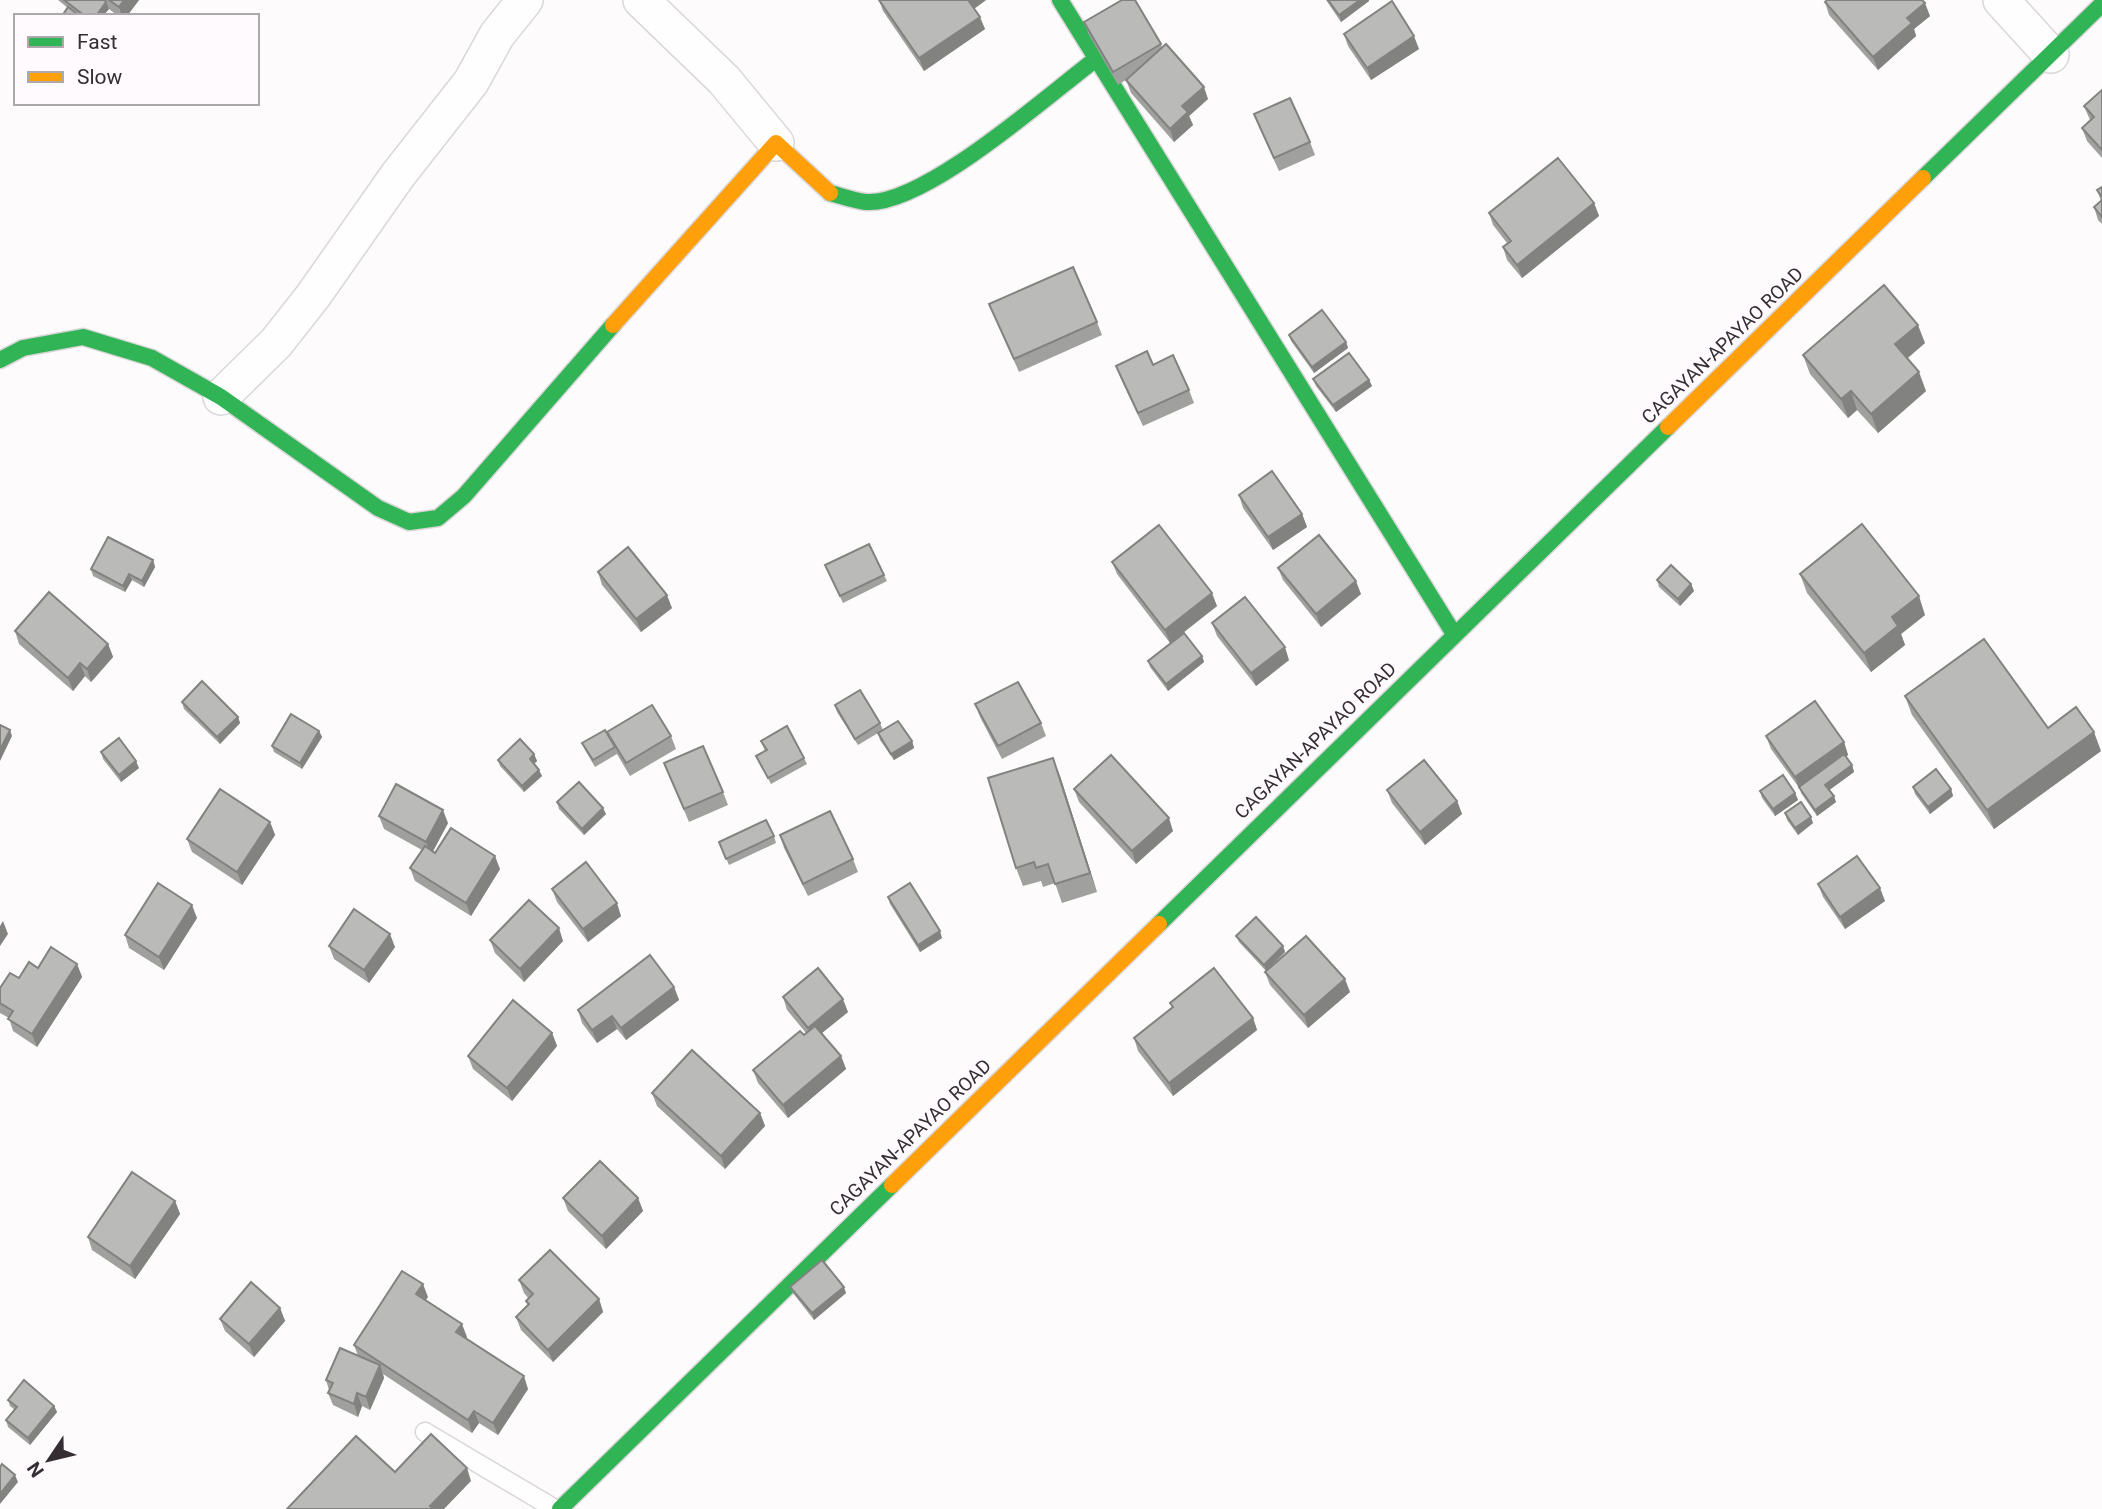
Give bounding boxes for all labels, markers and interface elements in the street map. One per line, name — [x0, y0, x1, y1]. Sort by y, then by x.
legend — [14, 14, 259, 105]
text: Fast — [77, 30, 118, 54]
text: Slow — [77, 65, 123, 89]
street label: CAGAYAN-APAYAO ROAD — [1637, 262, 1808, 429]
street label: CAGAYAN-APAYAO ROAD — [1230, 657, 1401, 824]
street label: CAGAYAN-APAYAO ROAD — [825, 1054, 996, 1221]
north arrow — [14, 1425, 84, 1495]
text: N — [22, 1457, 49, 1482]

